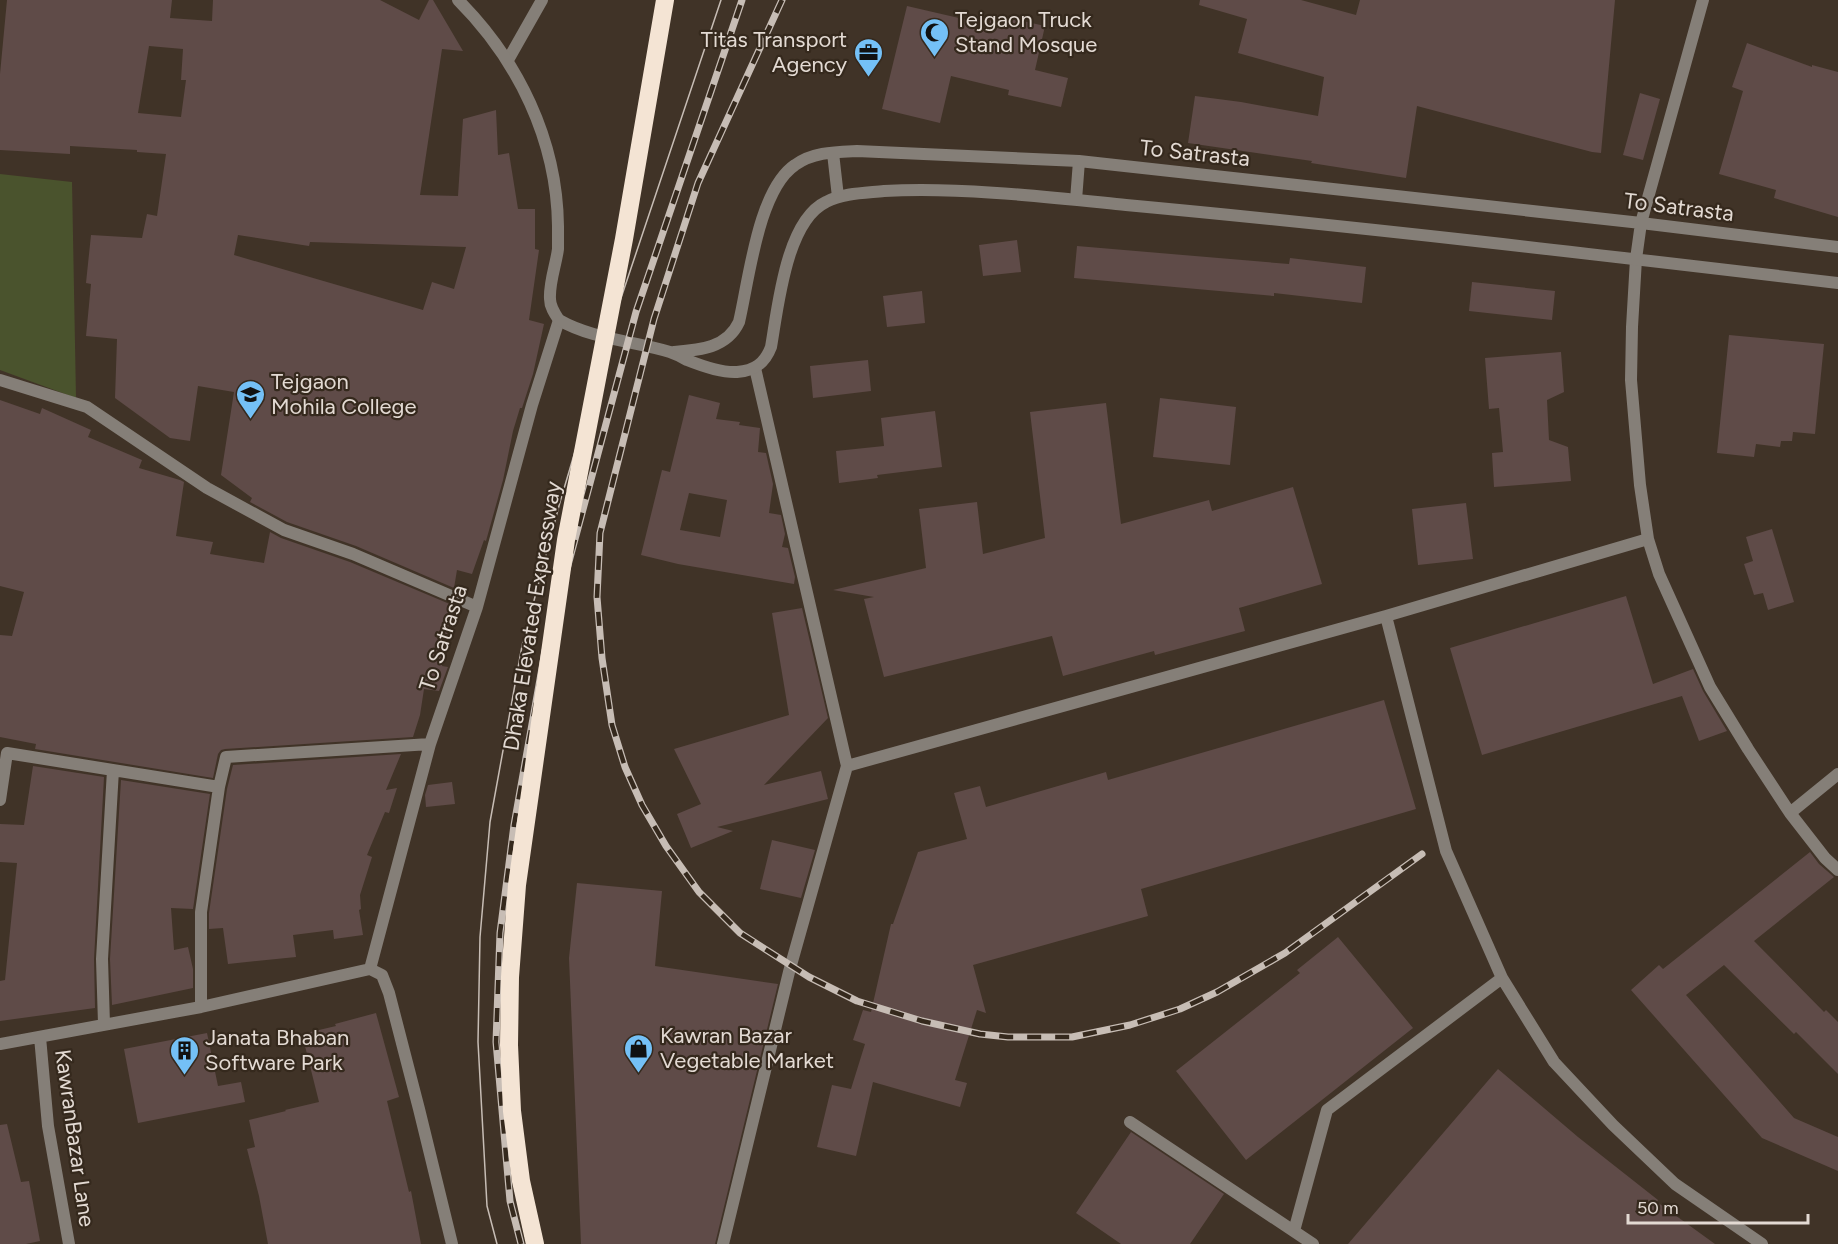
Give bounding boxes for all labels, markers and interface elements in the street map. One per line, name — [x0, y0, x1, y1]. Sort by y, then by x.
place label: Tejgaon Truck Stand Mosque — [955, 6, 1097, 58]
mosque icon: Tejgaon Truck Stand Mosque — [918, 16, 950, 58]
place label: Titas Transport Agency — [701, 26, 847, 78]
office icon: Titas Transport Agency — [852, 36, 884, 78]
street label: To Satrasta — [1139, 134, 1251, 172]
street label: To Satrasta — [1623, 187, 1735, 227]
place label: Tejgaon Mohila College — [271, 368, 417, 420]
school or university icon: Tejgaon Mohila College — [234, 378, 266, 420]
street label: Dhaka Elevated Expressway — [497, 479, 567, 753]
street label: To Satrasta — [413, 581, 473, 695]
place label: Kawran Bazar Vegetable Market — [660, 1022, 834, 1074]
place label: Janata Bhaban Software Park — [205, 1024, 349, 1076]
shop icon: Kawran Bazar Vegetable Market — [623, 1032, 655, 1074]
building icon: Janata Bhaban Software Park — [168, 1034, 200, 1076]
street label: KawranBazar Lane — [49, 1047, 101, 1229]
scale bar — [1628, 1187, 1808, 1225]
text: 50 m — [1637, 1197, 1679, 1219]

